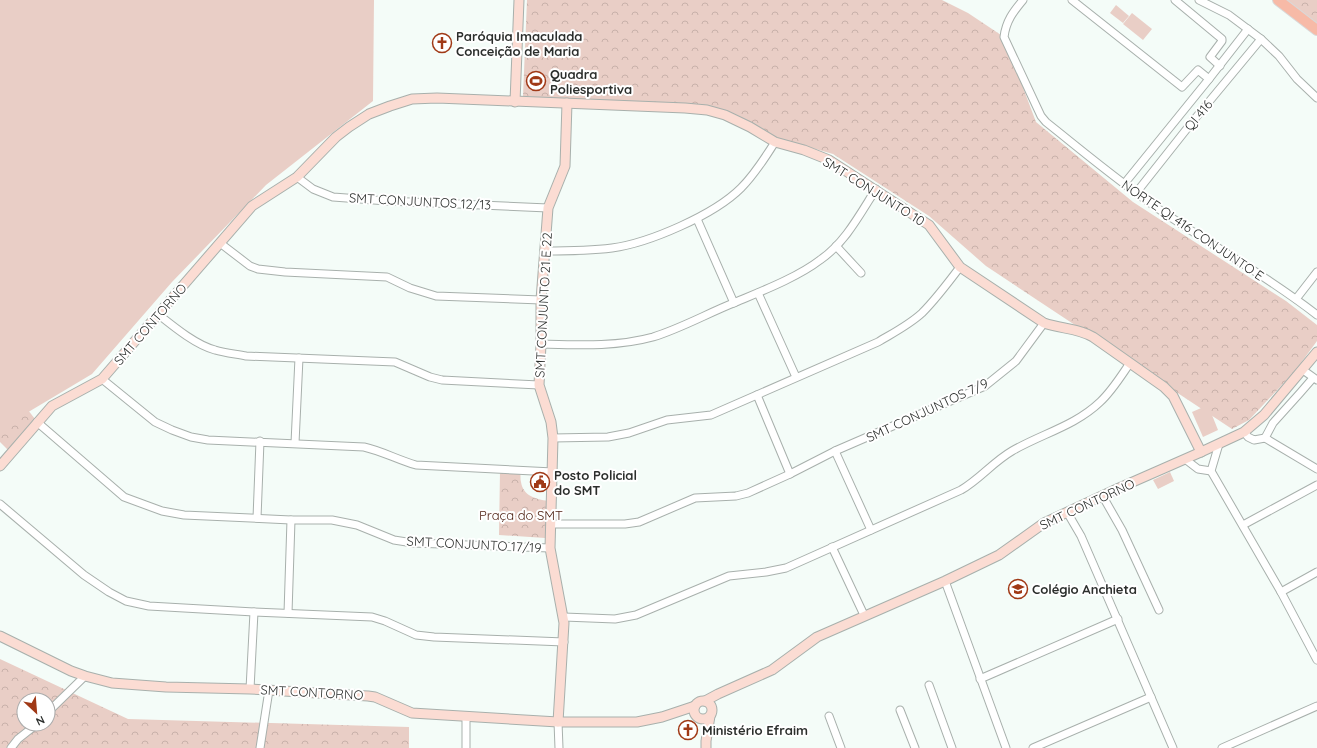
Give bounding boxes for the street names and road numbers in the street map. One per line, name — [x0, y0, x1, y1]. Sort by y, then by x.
street label: QI 416 — [1180, 96, 1216, 134]
street label: SMT CONJUNTO 10 — [820, 153, 928, 229]
street label: NORTE QI 416 CONJUNTO E — [1119, 176, 1267, 284]
street label: SMT CONJUNTOS 12/13 — [348, 189, 492, 213]
street label: SMT CONJUNTO 21 E 22 — [531, 232, 555, 378]
street label: SMT CONTORNO — [110, 280, 190, 368]
street label: SMT CONJUNTOS 7/9 — [864, 375, 990, 445]
street label: SMT CONTORNO — [1037, 475, 1137, 533]
street label: SMT CONJUNTO 17/19 — [406, 532, 542, 556]
street label: SMT CONTORNO — [260, 681, 364, 703]

